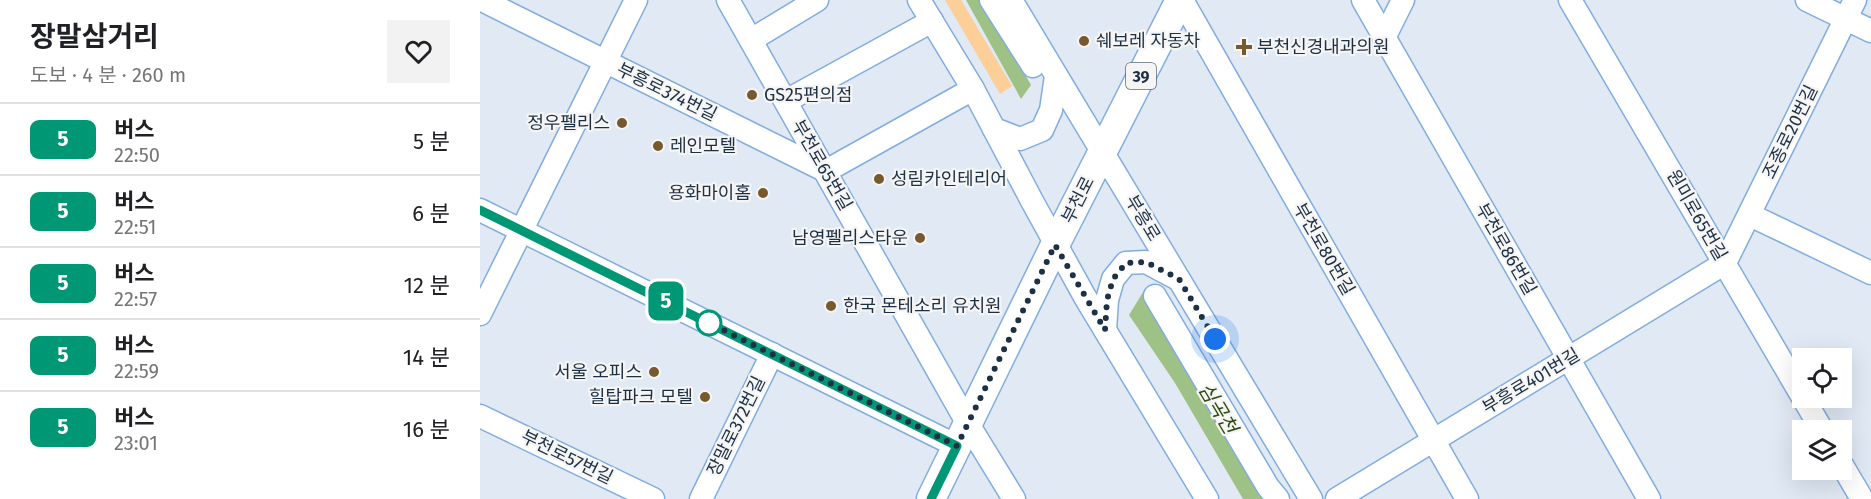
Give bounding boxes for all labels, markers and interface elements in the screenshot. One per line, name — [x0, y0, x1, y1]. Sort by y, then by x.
text: 장말삼거리 — [30, 20, 159, 53]
button: heart — [387, 20, 450, 83]
place label: 쉐보레 자동차 — [1096, 30, 1201, 52]
marker: 쉐보레 자동차 — [1077, 34, 1091, 48]
place label: 부천신경내과의원 — [1257, 36, 1389, 58]
marker: 부천신경내과의원 — [1235, 38, 1253, 56]
street label: 부흥로374번길 — [613, 58, 721, 126]
text: 도보 · 4 분 · 260 m — [30, 63, 186, 87]
road number: 39 — [1126, 63, 1156, 89]
street label: 조종로20번길 — [1758, 81, 1822, 183]
place label: GS25편의점 — [764, 84, 853, 106]
marker: GS25편의점 — [745, 88, 759, 102]
place label: 정우펠리스 — [527, 112, 610, 134]
text: 버스 — [114, 116, 154, 143]
marker: 정우펠리스 — [615, 116, 629, 130]
street label: 부천로65번길 — [787, 116, 857, 214]
text: 5 — [57, 126, 69, 152]
text: 5 분 — [413, 128, 450, 155]
place label: 레인모텔 — [670, 135, 736, 157]
marker: 레인모텔 — [651, 139, 665, 153]
text: 22:50 — [114, 143, 160, 167]
street label: 원미로65번길 — [1662, 166, 1732, 264]
place label: 성림카인테리어 — [891, 168, 1007, 190]
marker: 성림카인테리어 — [872, 172, 886, 186]
street label: 부천로 — [1057, 173, 1099, 227]
place label: 용화마이홈 — [668, 182, 751, 204]
marker: 용화마이홈 — [756, 186, 770, 200]
text: 버스 — [114, 188, 154, 215]
street label: 부흥로 — [1121, 191, 1165, 245]
text: 5 — [57, 198, 69, 224]
street label: 부천로80번길 — [1289, 199, 1359, 299]
street label: 부천로86번길 — [1471, 199, 1541, 299]
text: 6 분 — [412, 200, 450, 227]
text: 22:51 — [114, 215, 156, 239]
place label: 남영펠리스타운 — [792, 227, 908, 249]
marker: 남영펠리스타운 — [913, 231, 927, 245]
text: 버스 — [114, 260, 154, 287]
text: 5 — [57, 270, 69, 296]
text: 12 분 — [404, 272, 450, 299]
line badge: 5 — [646, 282, 686, 320]
text: 22:57 — [114, 287, 157, 311]
text: 5 — [660, 288, 672, 314]
place label: 한국 몬테소리 유치원 — [843, 295, 1002, 317]
marker: 한국 몬테소리 유치원 — [824, 299, 838, 313]
unlabelled marker — [696, 310, 722, 336]
your location — [1200, 324, 1230, 354]
text: 버스 — [114, 332, 154, 359]
text: 5 — [57, 342, 69, 368]
street label: 부흥로401번길 — [1478, 343, 1584, 419]
text: 14 분 — [403, 344, 450, 371]
map controls — [1792, 348, 1852, 480]
button: locate — [1792, 348, 1852, 408]
text: 22:59 — [114, 359, 159, 383]
place label: 서울 오피스 — [554, 361, 642, 383]
marker: 서울 오피스 — [647, 365, 661, 379]
street label: 장말로372번길 — [702, 372, 770, 480]
water label: 심곡천 — [1193, 378, 1244, 440]
place label: 힐탑파크 모텔 — [589, 386, 693, 408]
marker: 힐탑파크 모텔 — [698, 390, 712, 404]
text: 버스 — [114, 404, 154, 431]
text: 5 — [57, 414, 69, 440]
text: 16 분 — [403, 416, 450, 443]
button: layers — [1792, 420, 1852, 480]
street label: 부천로57번길 — [518, 425, 616, 489]
text: 23:01 — [114, 431, 158, 455]

